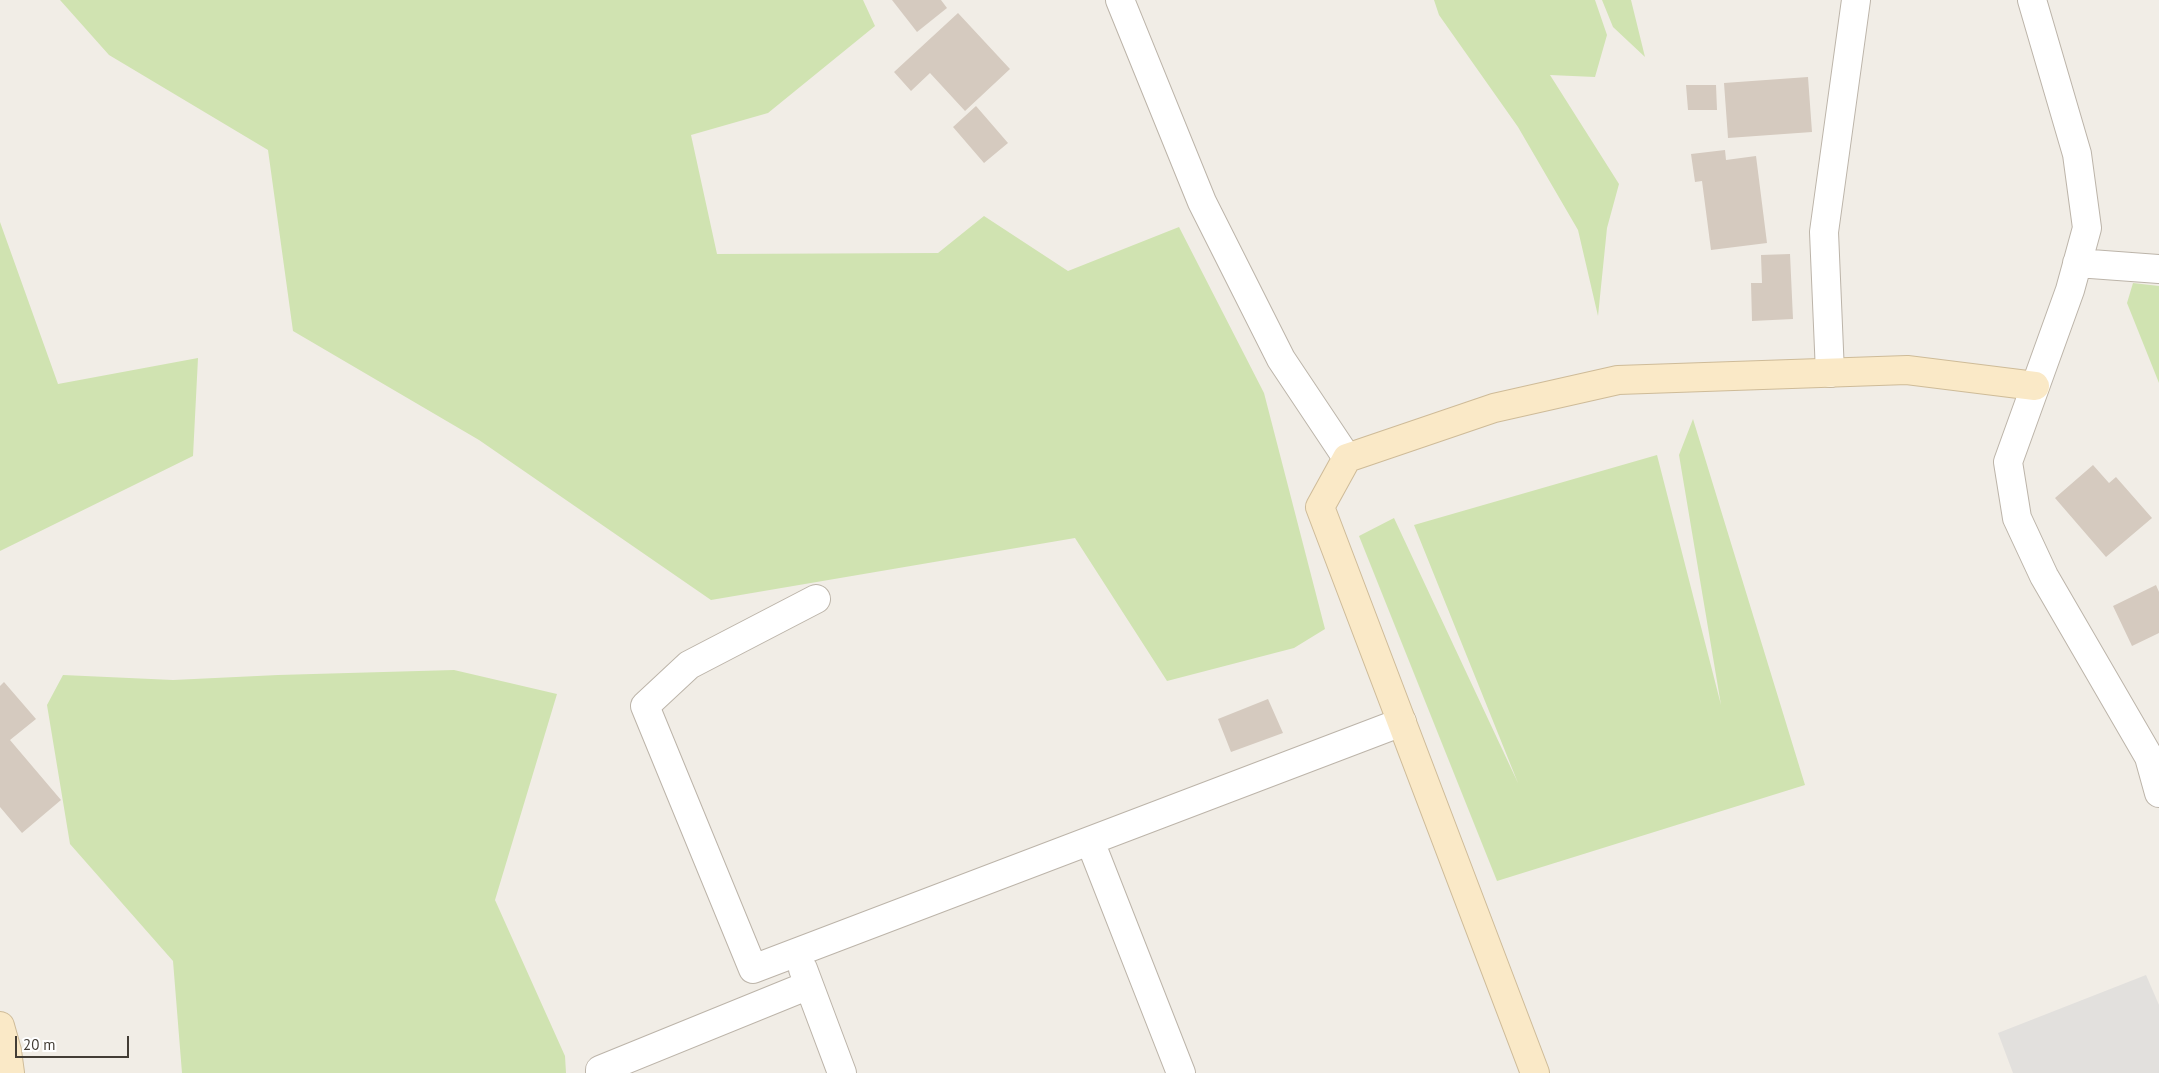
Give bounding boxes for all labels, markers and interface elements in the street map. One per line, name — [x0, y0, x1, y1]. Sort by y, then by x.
scale bar — [18, 1026, 131, 1058]
text: 20 m — [23, 1035, 56, 1054]

